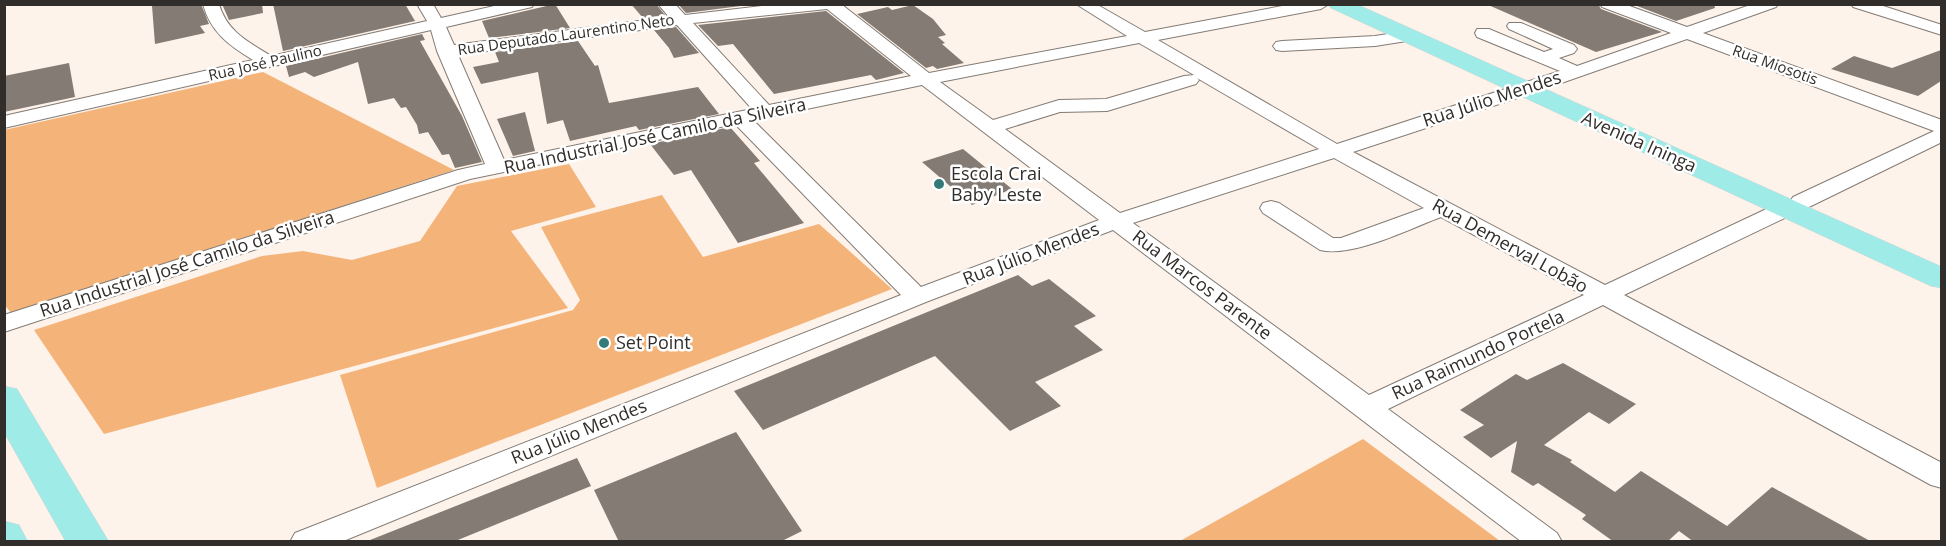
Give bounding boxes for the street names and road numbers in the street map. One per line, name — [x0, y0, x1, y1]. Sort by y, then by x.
street label: Rua Deputado Laurentino Neto — [456, 9, 675, 59]
street label: Rua José Paulino — [206, 39, 323, 85]
street label: Rua Miosotis — [1730, 39, 1821, 89]
street label: Rua Júlio Mendes — [1419, 64, 1564, 132]
street label: Rua Industrial José Camilo da Silveira — [501, 91, 808, 179]
street label: Avenida Ininga — [1578, 105, 1701, 177]
street label: Rua Demerval Lobão — [1428, 192, 1593, 298]
street label: Rua Industrial José Camilo da Silveira — [36, 204, 337, 322]
street label: Rua Júlio Mendes — [959, 216, 1102, 290]
street label: Rua Marcos Parente — [1128, 224, 1277, 345]
street label: Rua Raimundo Portela — [1387, 304, 1568, 405]
street label: Rua Júlio Mendes — [507, 393, 650, 469]

